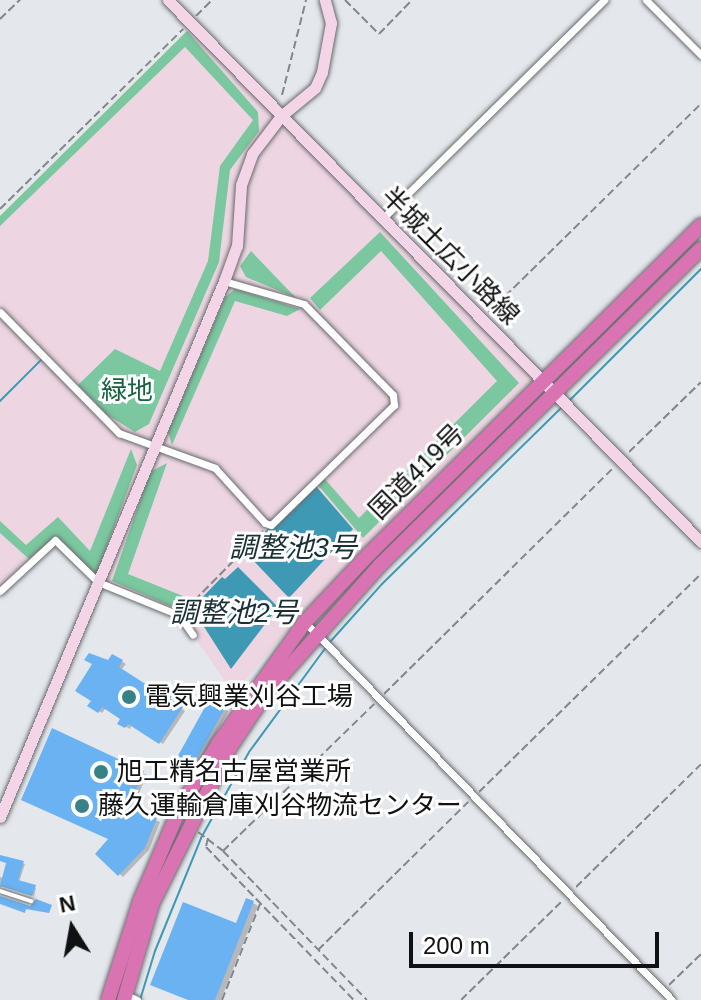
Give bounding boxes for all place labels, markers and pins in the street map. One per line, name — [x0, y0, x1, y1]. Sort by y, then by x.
place label: 電気興業刈谷工場 — [145, 681, 353, 713]
marker: 電気興業刈谷工場 — [120, 688, 138, 706]
place label: 旭工精名古屋営業所 — [117, 756, 351, 788]
marker: 旭工精名古屋営業所 — [92, 763, 110, 781]
place label: 藤久運輸倉庫刈谷物流センター — [98, 790, 462, 822]
marker: 藤久運輸倉庫刈谷物流センター — [73, 797, 91, 815]

